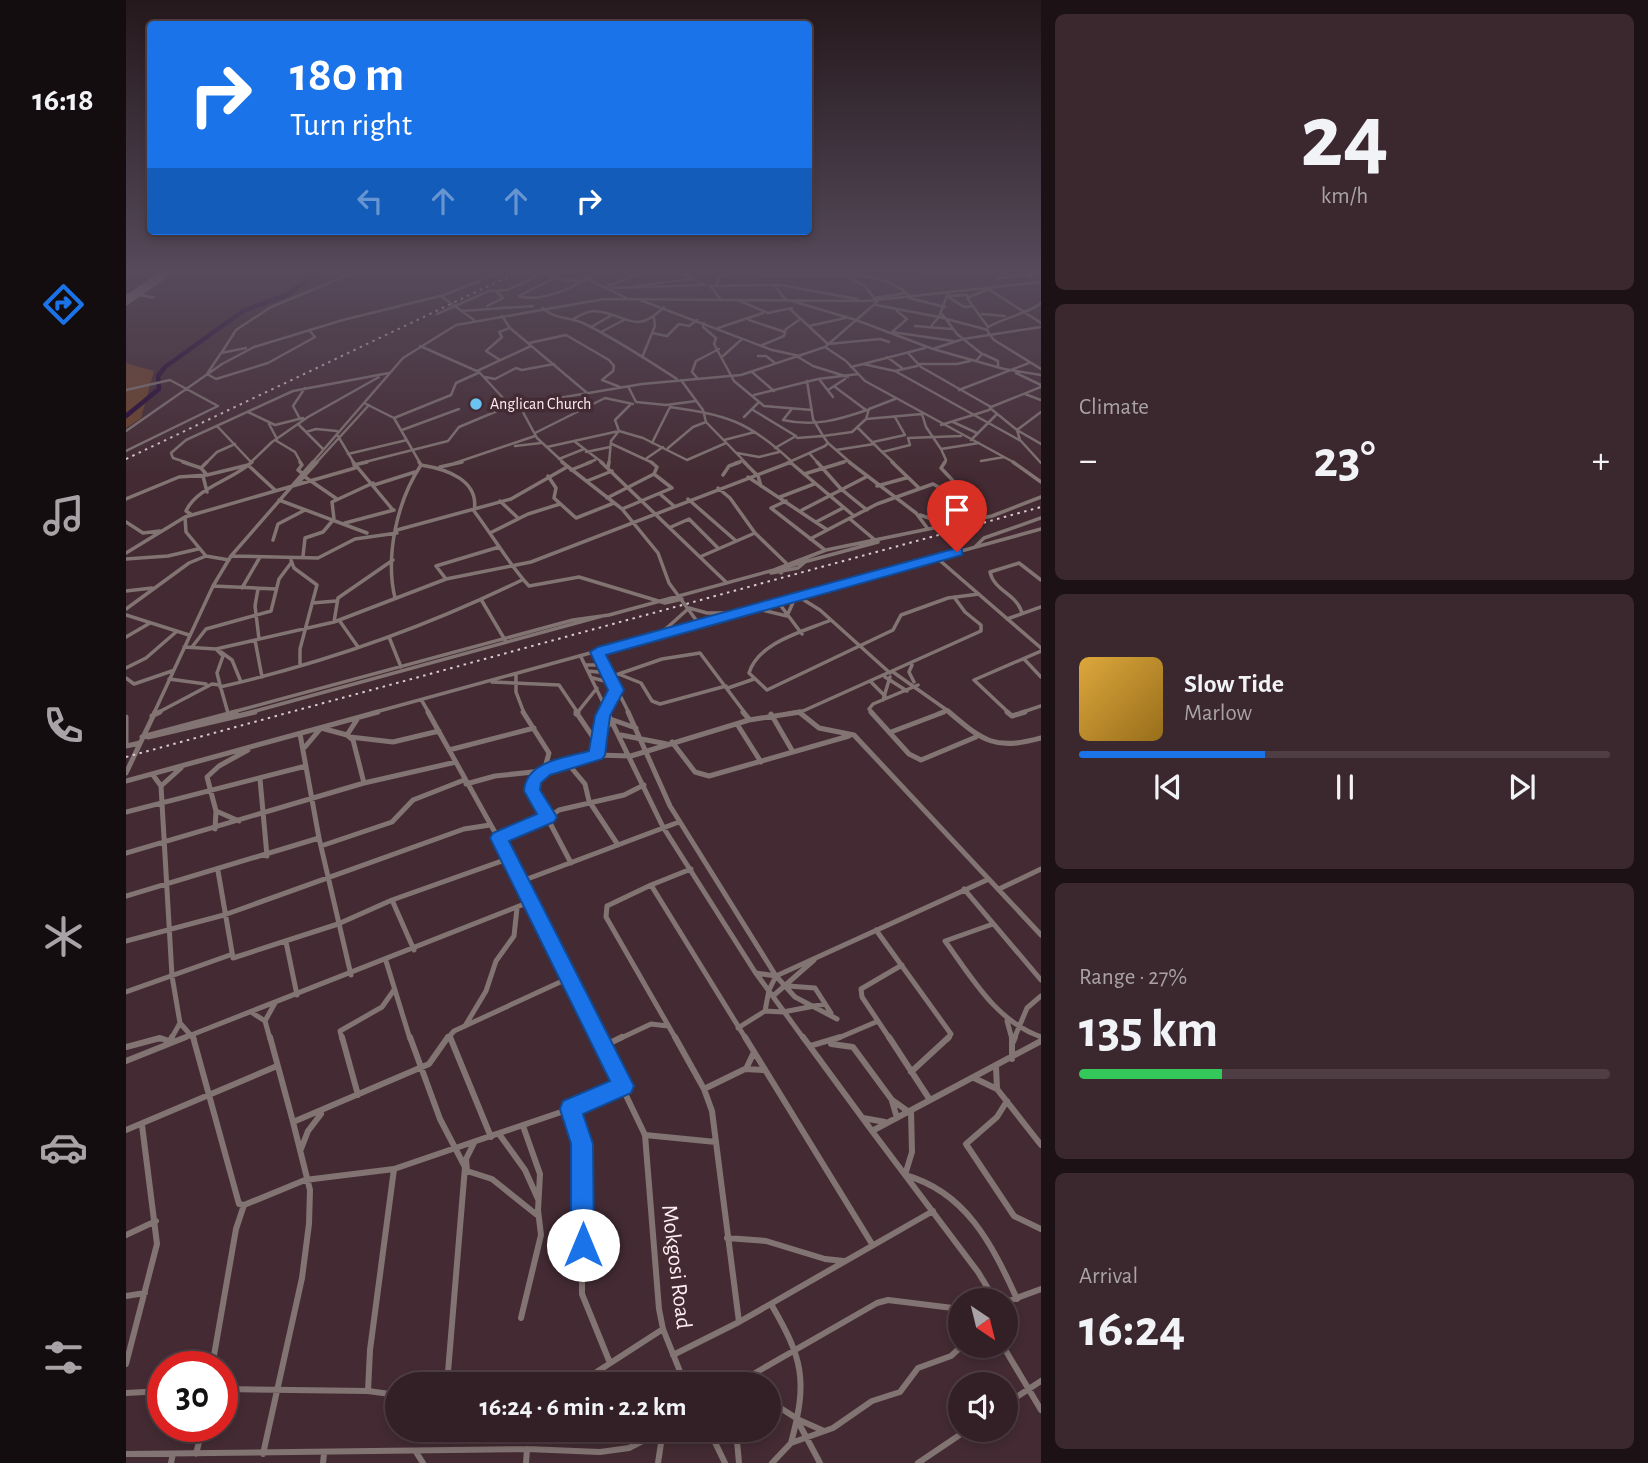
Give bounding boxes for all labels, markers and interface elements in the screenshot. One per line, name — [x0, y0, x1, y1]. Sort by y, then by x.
icon: right — [175, 49, 266, 140]
text: 180 m — [290, 51, 404, 100]
text: 16:18 — [32, 84, 94, 116]
text: 24 — [1300, 92, 1389, 183]
text: Turn right — [290, 109, 412, 141]
icon: left — [351, 182, 389, 220]
icon: ahead — [424, 182, 462, 220]
icon: ahead — [497, 182, 535, 220]
icon: right — [570, 182, 608, 220]
text: km/h — [1321, 185, 1368, 208]
icon: directions — [39, 280, 88, 329]
marker: Anglican Church — [468, 396, 484, 412]
place label: Anglican Church — [490, 396, 591, 412]
text: Climate — [1079, 396, 1149, 419]
text: 23° — [1313, 434, 1376, 486]
text: − — [1079, 442, 1097, 480]
text: + — [1592, 442, 1610, 480]
pin — [927, 480, 987, 552]
icon: music — [39, 491, 88, 540]
icon: arrive — [938, 491, 976, 529]
text: Slow Tide — [1184, 671, 1284, 697]
icon: phone — [39, 701, 88, 750]
text: Marlow — [1184, 702, 1252, 725]
icon: previous — [1149, 768, 1187, 806]
icon: pause — [1326, 768, 1364, 806]
icon: next — [1503, 768, 1541, 806]
icon: climate — [39, 912, 88, 961]
text: Range · 27% — [1079, 966, 1187, 989]
text: 135 km — [1079, 1004, 1218, 1056]
icon: car — [39, 1123, 88, 1172]
street label: Mokgosi Road — [657, 1204, 695, 1331]
position arrow — [546, 1208, 620, 1282]
text: Arrival — [1079, 1265, 1138, 1288]
north arrow — [948, 1288, 1018, 1358]
map controls — [948, 1288, 1018, 1442]
text: 16:24 — [1079, 1303, 1185, 1355]
icon: filters — [39, 1333, 88, 1382]
speed limit sign: 30 — [147, 1351, 238, 1442]
button: sound — [948, 1372, 1018, 1442]
text: 16:24 · 6 min · 2.2 km — [479, 1394, 687, 1420]

